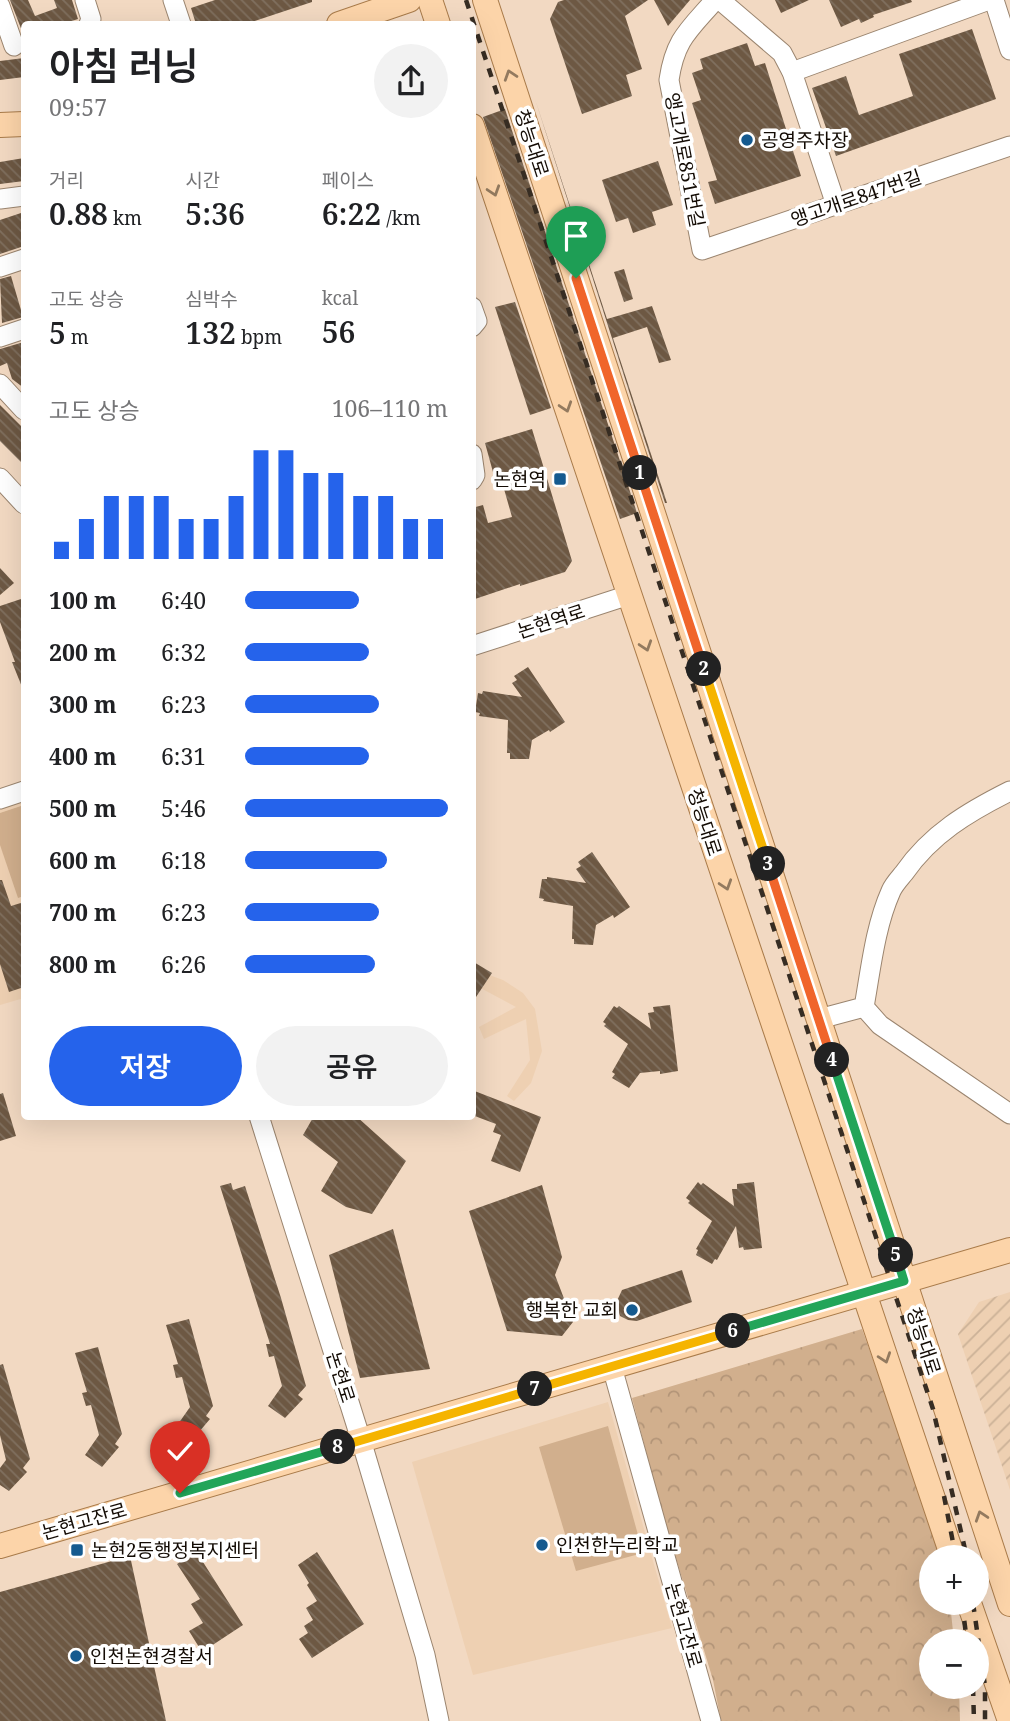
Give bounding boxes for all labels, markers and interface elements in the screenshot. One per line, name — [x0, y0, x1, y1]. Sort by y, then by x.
text: 아침 러닝 — [49, 39, 199, 91]
button: share — [374, 44, 448, 118]
one-way arrow — [503, 70, 518, 82]
street label: 앵고개로851번길 — [659, 90, 711, 230]
text: 09:57 — [49, 91, 107, 123]
street label: 청능대로 — [509, 106, 555, 180]
place label: 공영주차장 — [761, 127, 848, 153]
marker: 공영주차장 — [739, 132, 755, 148]
street label: 앵고개로847번길 — [787, 163, 925, 233]
text: 거리 — [49, 167, 84, 193]
text: 시간 — [185, 167, 220, 193]
text: 페이스 — [322, 167, 374, 193]
one-way arrow — [486, 184, 500, 197]
text: 0.88 — [49, 193, 108, 234]
text: 5:36 — [185, 193, 245, 234]
text: 6:22 — [322, 193, 381, 234]
text: km — [108, 205, 142, 231]
text: /km — [381, 205, 421, 231]
pin — [546, 206, 606, 278]
icon: arrive — [557, 217, 595, 255]
text: kcal — [322, 285, 358, 311]
text: 고도 상승 — [49, 286, 124, 312]
text: 심박수 — [185, 286, 238, 312]
text: 56 — [322, 311, 355, 352]
text: 5 — [49, 312, 66, 353]
text: 132 — [185, 312, 236, 353]
text: m — [66, 324, 89, 350]
text: bpm — [236, 324, 282, 350]
text: 106–110 m — [332, 392, 448, 424]
text: 고도 상승 — [49, 394, 140, 426]
one-way arrow — [558, 400, 572, 412]
pin: 1 — [622, 456, 658, 490]
text: 1 — [634, 459, 645, 485]
place label: 논현역 — [494, 466, 546, 492]
marker: 논현역 — [552, 471, 568, 487]
text: 100 m — [49, 584, 117, 616]
text: 6:40 — [161, 584, 206, 616]
street label: 논현역로 — [514, 598, 588, 644]
text: 200 m — [49, 636, 117, 668]
text: 6:32 — [161, 636, 206, 668]
one-way arrow — [638, 639, 652, 651]
pin: 2 — [686, 652, 722, 686]
text: 2 — [698, 655, 709, 681]
text: 300 m — [49, 688, 117, 720]
text: 6:23 — [161, 688, 206, 720]
text: 400 m — [49, 740, 117, 772]
text: 6:31 — [161, 740, 206, 772]
street label: 청능대로 — [682, 785, 728, 859]
text: 500 m — [49, 792, 117, 824]
text: 5:46 — [161, 792, 206, 824]
text: 600 m — [49, 844, 117, 876]
text: 6:18 — [161, 844, 206, 876]
pin: 3 — [750, 846, 786, 882]
text: 3 — [762, 850, 773, 876]
one-way arrow — [718, 878, 732, 890]
text: 700 m — [49, 896, 117, 928]
text: 6:23 — [161, 896, 206, 928]
text: 800 m — [49, 948, 117, 980]
text: 6:26 — [161, 948, 206, 980]
button: 저장 — [49, 1026, 242, 1106]
button: 공유 — [256, 1026, 448, 1106]
pin: 4 — [814, 1042, 850, 1078]
text: 4 — [826, 1046, 837, 1072]
pin: 5 — [878, 1238, 914, 1272]
text: 5 — [890, 1241, 901, 1267]
place label: 행복한 교회 — [526, 1297, 618, 1323]
marker: 행복한 교회 — [624, 1302, 640, 1318]
street label: 청능대로 — [901, 1304, 947, 1378]
pin: 6 — [716, 1314, 750, 1348]
text: 6 — [727, 1317, 738, 1343]
street label: 논현로 — [321, 1348, 361, 1406]
one-way arrow — [877, 1351, 891, 1363]
pin: 7 — [518, 1372, 552, 1406]
text: 7 — [529, 1375, 540, 1401]
pin — [150, 1421, 210, 1493]
pin: 8 — [320, 1430, 356, 1464]
icon: check — [161, 1432, 199, 1470]
text: 8 — [332, 1433, 343, 1459]
street label: 논현고잔로 — [38, 1496, 130, 1546]
one-way arrow — [975, 1510, 989, 1522]
place label: 인천한누리학교 — [556, 1532, 678, 1558]
place label: 논현2동행정복지센터 — [91, 1537, 259, 1563]
marker: 인천한누리학교 — [534, 1537, 550, 1553]
marker: 논현2동행정복지센터 — [69, 1542, 85, 1558]
map controls — [919, 1545, 989, 1699]
button: + — [919, 1545, 989, 1615]
street label: 논현고잔로 — [659, 1579, 709, 1671]
button: − — [919, 1629, 989, 1699]
place label: 인천논현경찰서 — [90, 1643, 212, 1669]
marker: 인천논현경찰서 — [68, 1648, 84, 1664]

